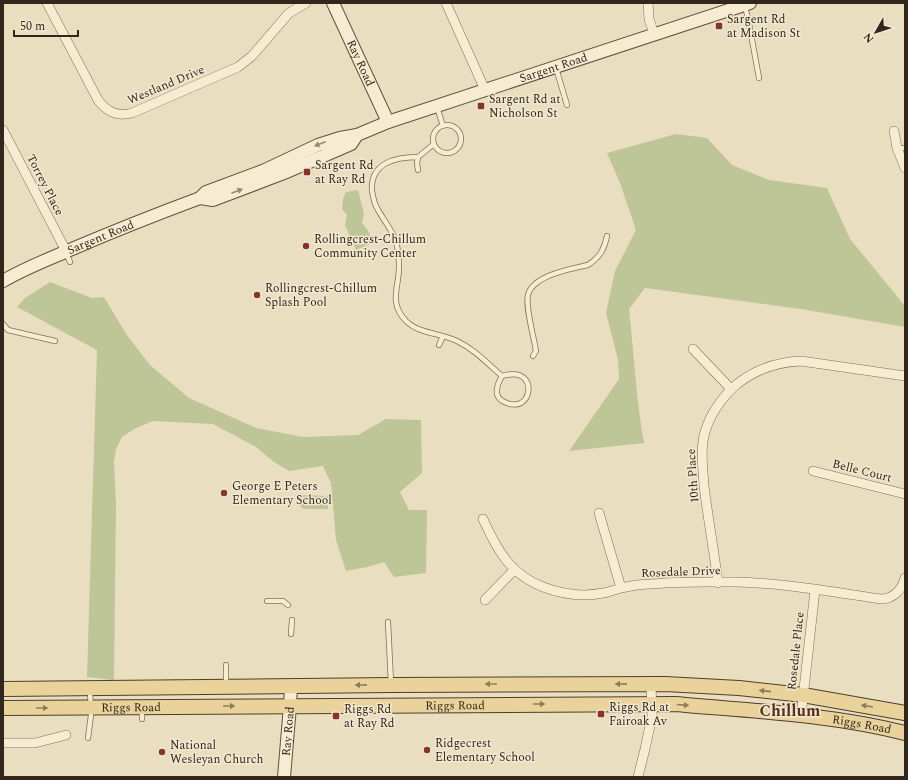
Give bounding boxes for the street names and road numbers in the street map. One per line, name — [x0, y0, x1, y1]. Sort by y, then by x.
street label: Ray Road — [342, 36, 380, 90]
street label: Sargent Road — [517, 47, 590, 88]
street label: Westland Drive — [124, 60, 208, 110]
street label: Torrey Place — [21, 151, 69, 219]
street label: Sargent Road — [64, 215, 137, 260]
street label: 10th Place — [682, 448, 704, 504]
street label: Belle Court — [830, 454, 894, 488]
street label: Rosedale Drive — [641, 561, 721, 583]
street label: Rosedale Place — [782, 611, 810, 691]
street label: Riggs Road — [425, 696, 485, 715]
street label: Riggs Road — [101, 698, 161, 717]
street label: Ray Road — [276, 705, 299, 757]
street label: Riggs Road — [831, 710, 893, 739]

